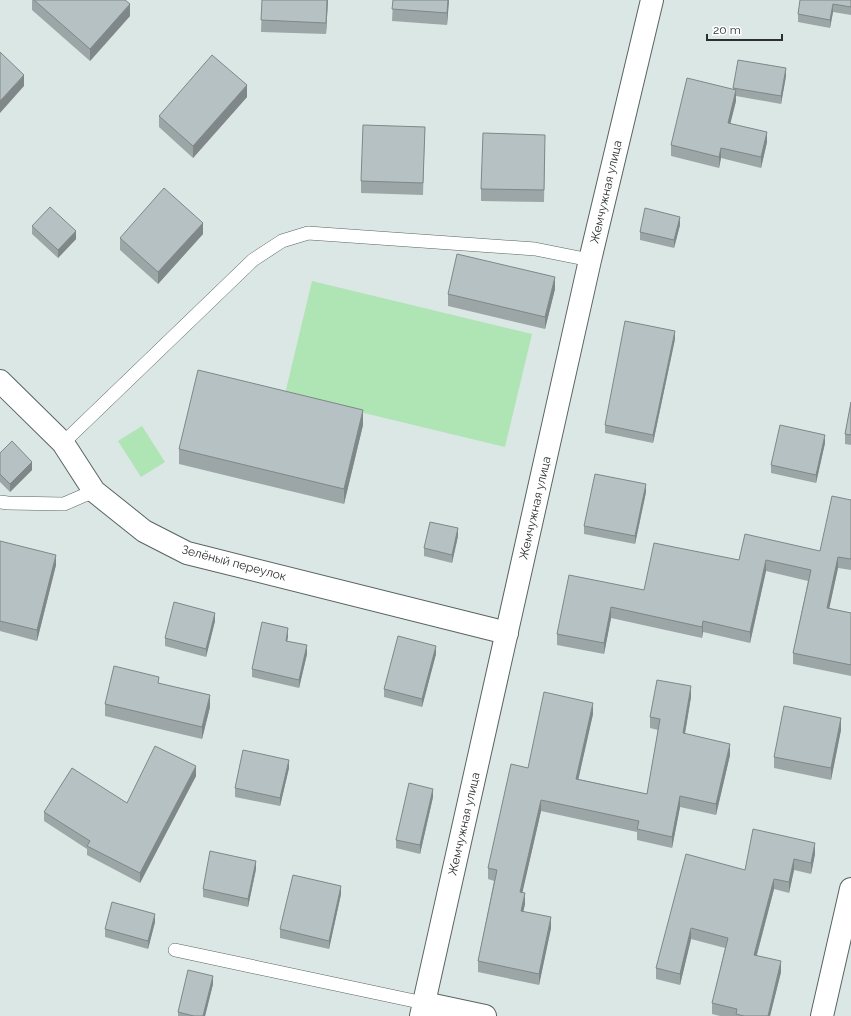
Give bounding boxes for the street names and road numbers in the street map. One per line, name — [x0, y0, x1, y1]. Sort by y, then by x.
street label: Жемчужная улица — [587, 139, 625, 245]
street label: Жемчужная улица — [516, 455, 554, 561]
street label: Зелёный переулок — [180, 542, 288, 584]
street label: Жемчужная улица — [445, 771, 483, 877]

